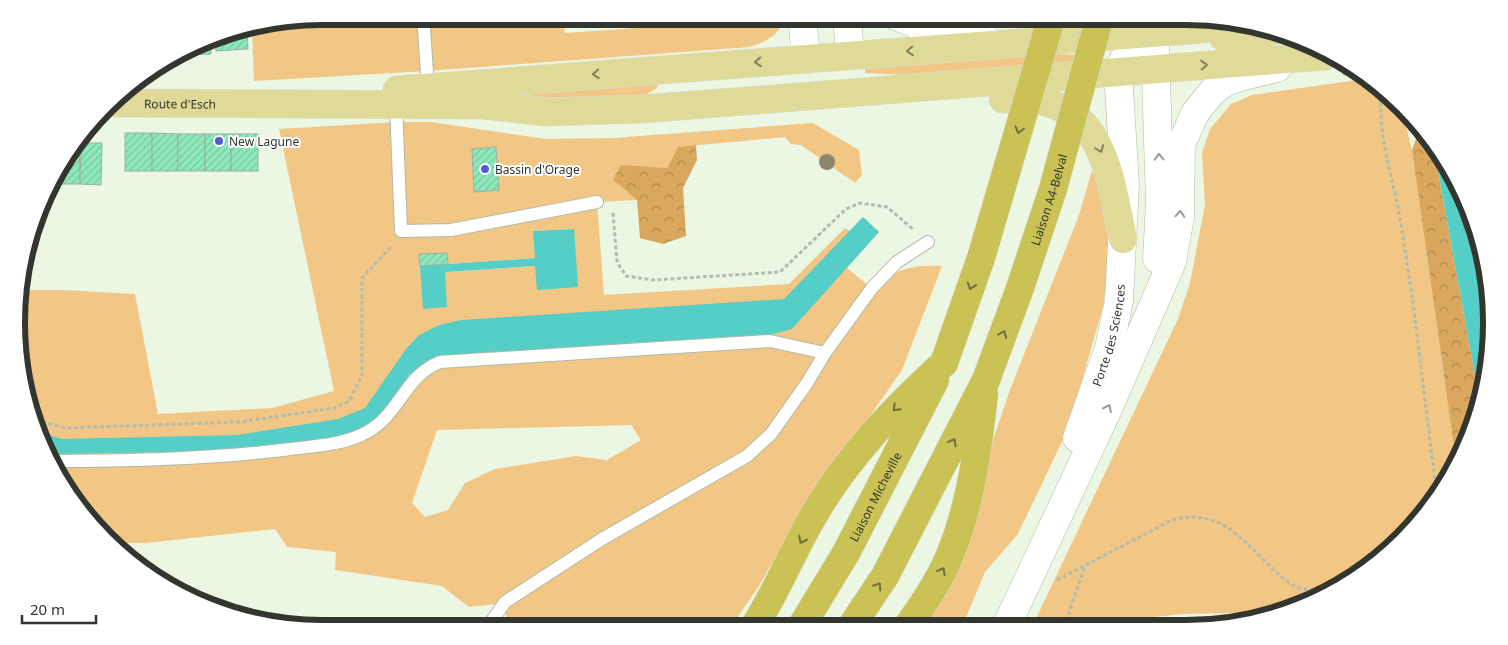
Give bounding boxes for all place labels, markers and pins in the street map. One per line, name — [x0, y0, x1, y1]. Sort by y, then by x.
place label: New Lagune — [229, 133, 299, 150]
marker: New Lagune — [213, 135, 225, 147]
place label: Bassin d'Orage — [495, 161, 580, 178]
marker: Bassin d'Orage — [479, 163, 491, 175]

